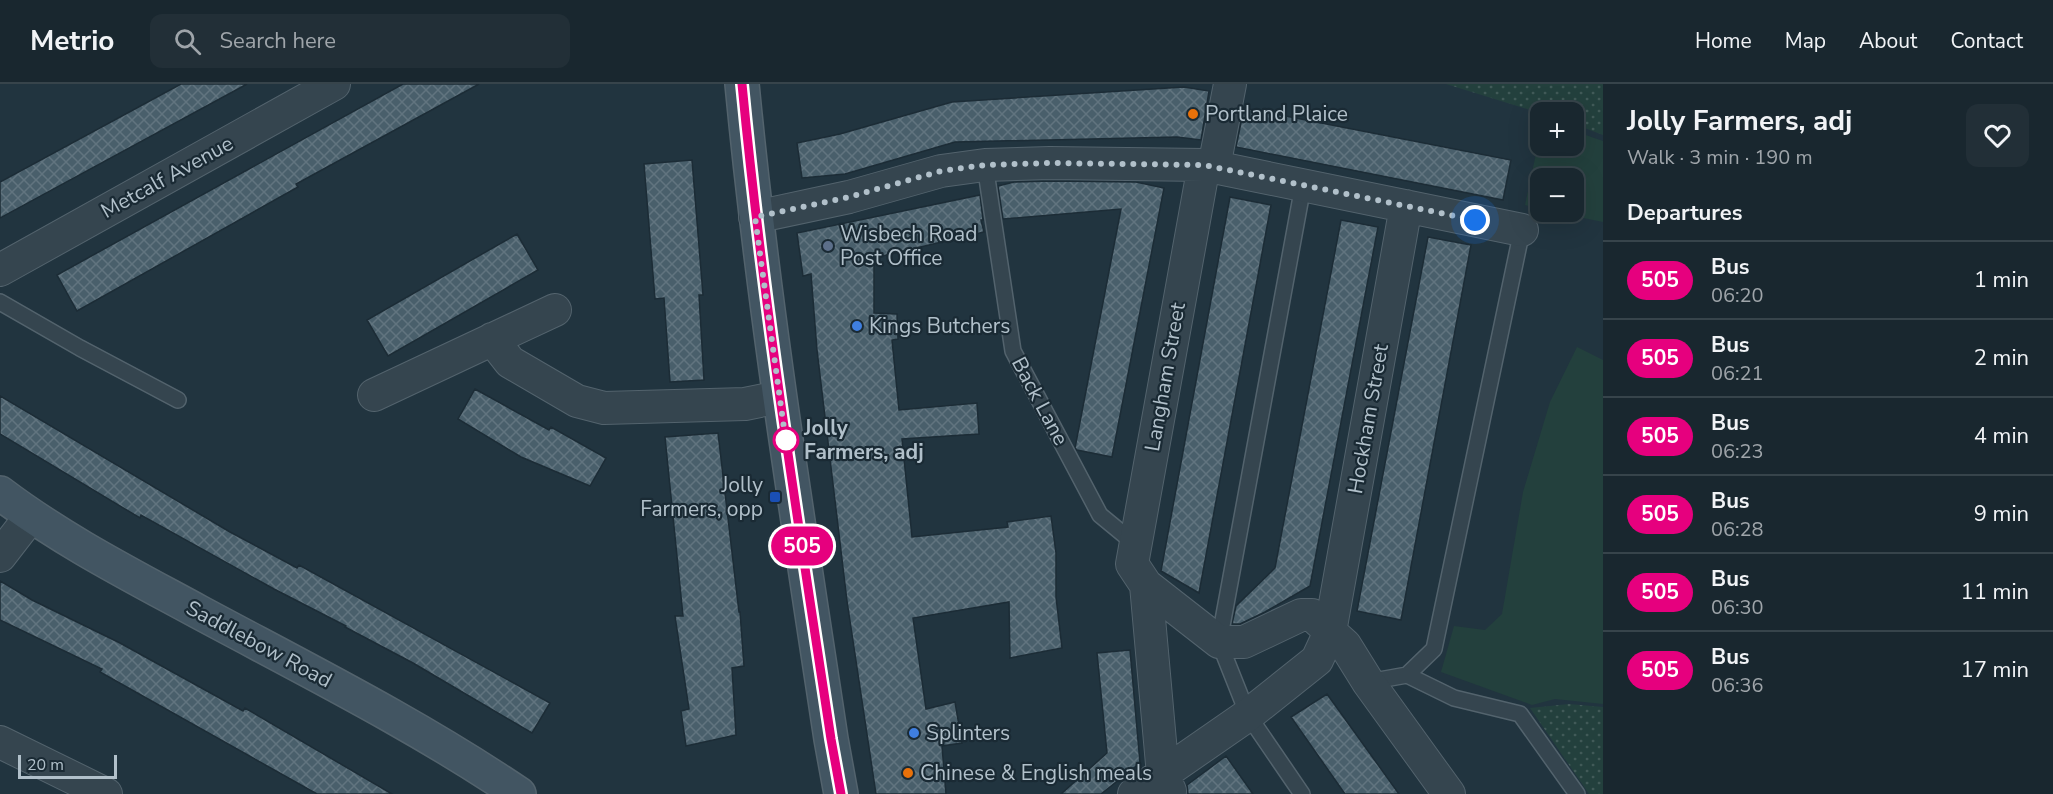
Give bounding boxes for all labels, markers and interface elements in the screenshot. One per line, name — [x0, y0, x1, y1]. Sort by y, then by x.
search box — [150, 14, 570, 68]
text: Metrio — [30, 22, 114, 60]
icon: search — [171, 25, 204, 58]
text: Search here — [219, 26, 336, 56]
text: Home — [1695, 27, 1752, 55]
text: Map — [1785, 27, 1826, 55]
text: About — [1859, 27, 1917, 55]
text: Contact — [1950, 27, 2023, 55]
place label: Portland Plaice — [1205, 100, 1348, 128]
map controls — [1530, 102, 1584, 222]
button: + — [1530, 102, 1584, 156]
text: Jolly Farmers, adj — [1627, 102, 1852, 140]
button: heart — [1966, 104, 2029, 167]
marker: Portland Plaice — [1186, 107, 1200, 121]
street label: Metcalf Avenue — [96, 129, 238, 225]
text: Walk · 3 min · 190 m — [1627, 144, 1813, 171]
button: − — [1530, 168, 1584, 222]
text: Departures — [1627, 198, 1742, 228]
your location — [1460, 205, 1490, 235]
place label: Wisbech Road Post Office — [840, 220, 977, 272]
marker: Wisbech Road Post Office — [821, 239, 835, 253]
text: Bus — [1711, 252, 1750, 282]
text: 1 min — [1974, 265, 2029, 295]
text: 505 — [1641, 266, 1679, 294]
text: 06:20 — [1711, 282, 1764, 309]
street label: Langham Street — [1138, 300, 1192, 454]
place label: Kings Butchers — [869, 312, 1010, 340]
marker: Kings Butchers — [850, 319, 864, 333]
text: Bus — [1711, 330, 1750, 360]
street label: Hockham Street — [1341, 341, 1395, 496]
text: 2 min — [1974, 343, 2029, 373]
text: 505 — [1641, 344, 1679, 372]
street label: Back Lane — [1005, 352, 1075, 450]
text: 06:21 — [1711, 360, 1764, 387]
text: Bus — [1711, 408, 1750, 438]
place label: Jolly Farmers, adj — [803, 414, 924, 466]
text: 4 min — [1974, 421, 2029, 451]
text: 505 — [1641, 422, 1679, 450]
marker: Jolly Farmers, adj — [773, 427, 799, 453]
text: 06:23 — [1711, 438, 1764, 465]
place label: Jolly Farmers, opp — [640, 471, 763, 523]
text: Bus — [1711, 486, 1750, 516]
marker: Jolly Farmers, opp — [768, 490, 782, 504]
text: 9 min — [1974, 499, 2029, 529]
text: 505 — [1641, 500, 1679, 528]
text: 06:28 — [1711, 516, 1764, 543]
line badge: 505 — [768, 526, 836, 566]
text: 505 — [783, 532, 821, 560]
text: Bus — [1711, 564, 1750, 594]
text: 11 min — [1961, 577, 2029, 607]
text: 505 — [1641, 578, 1679, 606]
street label: Saddlebow Road — [181, 594, 337, 694]
text: 06:30 — [1711, 594, 1764, 621]
text: Bus — [1711, 642, 1750, 672]
text: 17 min — [1961, 655, 2029, 685]
text: 505 — [1641, 656, 1679, 684]
text: 06:36 — [1711, 672, 1764, 699]
place label: Splinters — [926, 719, 1010, 747]
marker: Splinters — [907, 726, 921, 740]
scale bar — [18, 752, 117, 780]
text: 20 m — [27, 754, 64, 776]
place label: Chinese & English meals — [920, 759, 1152, 787]
marker: Chinese & English meals — [901, 766, 915, 780]

